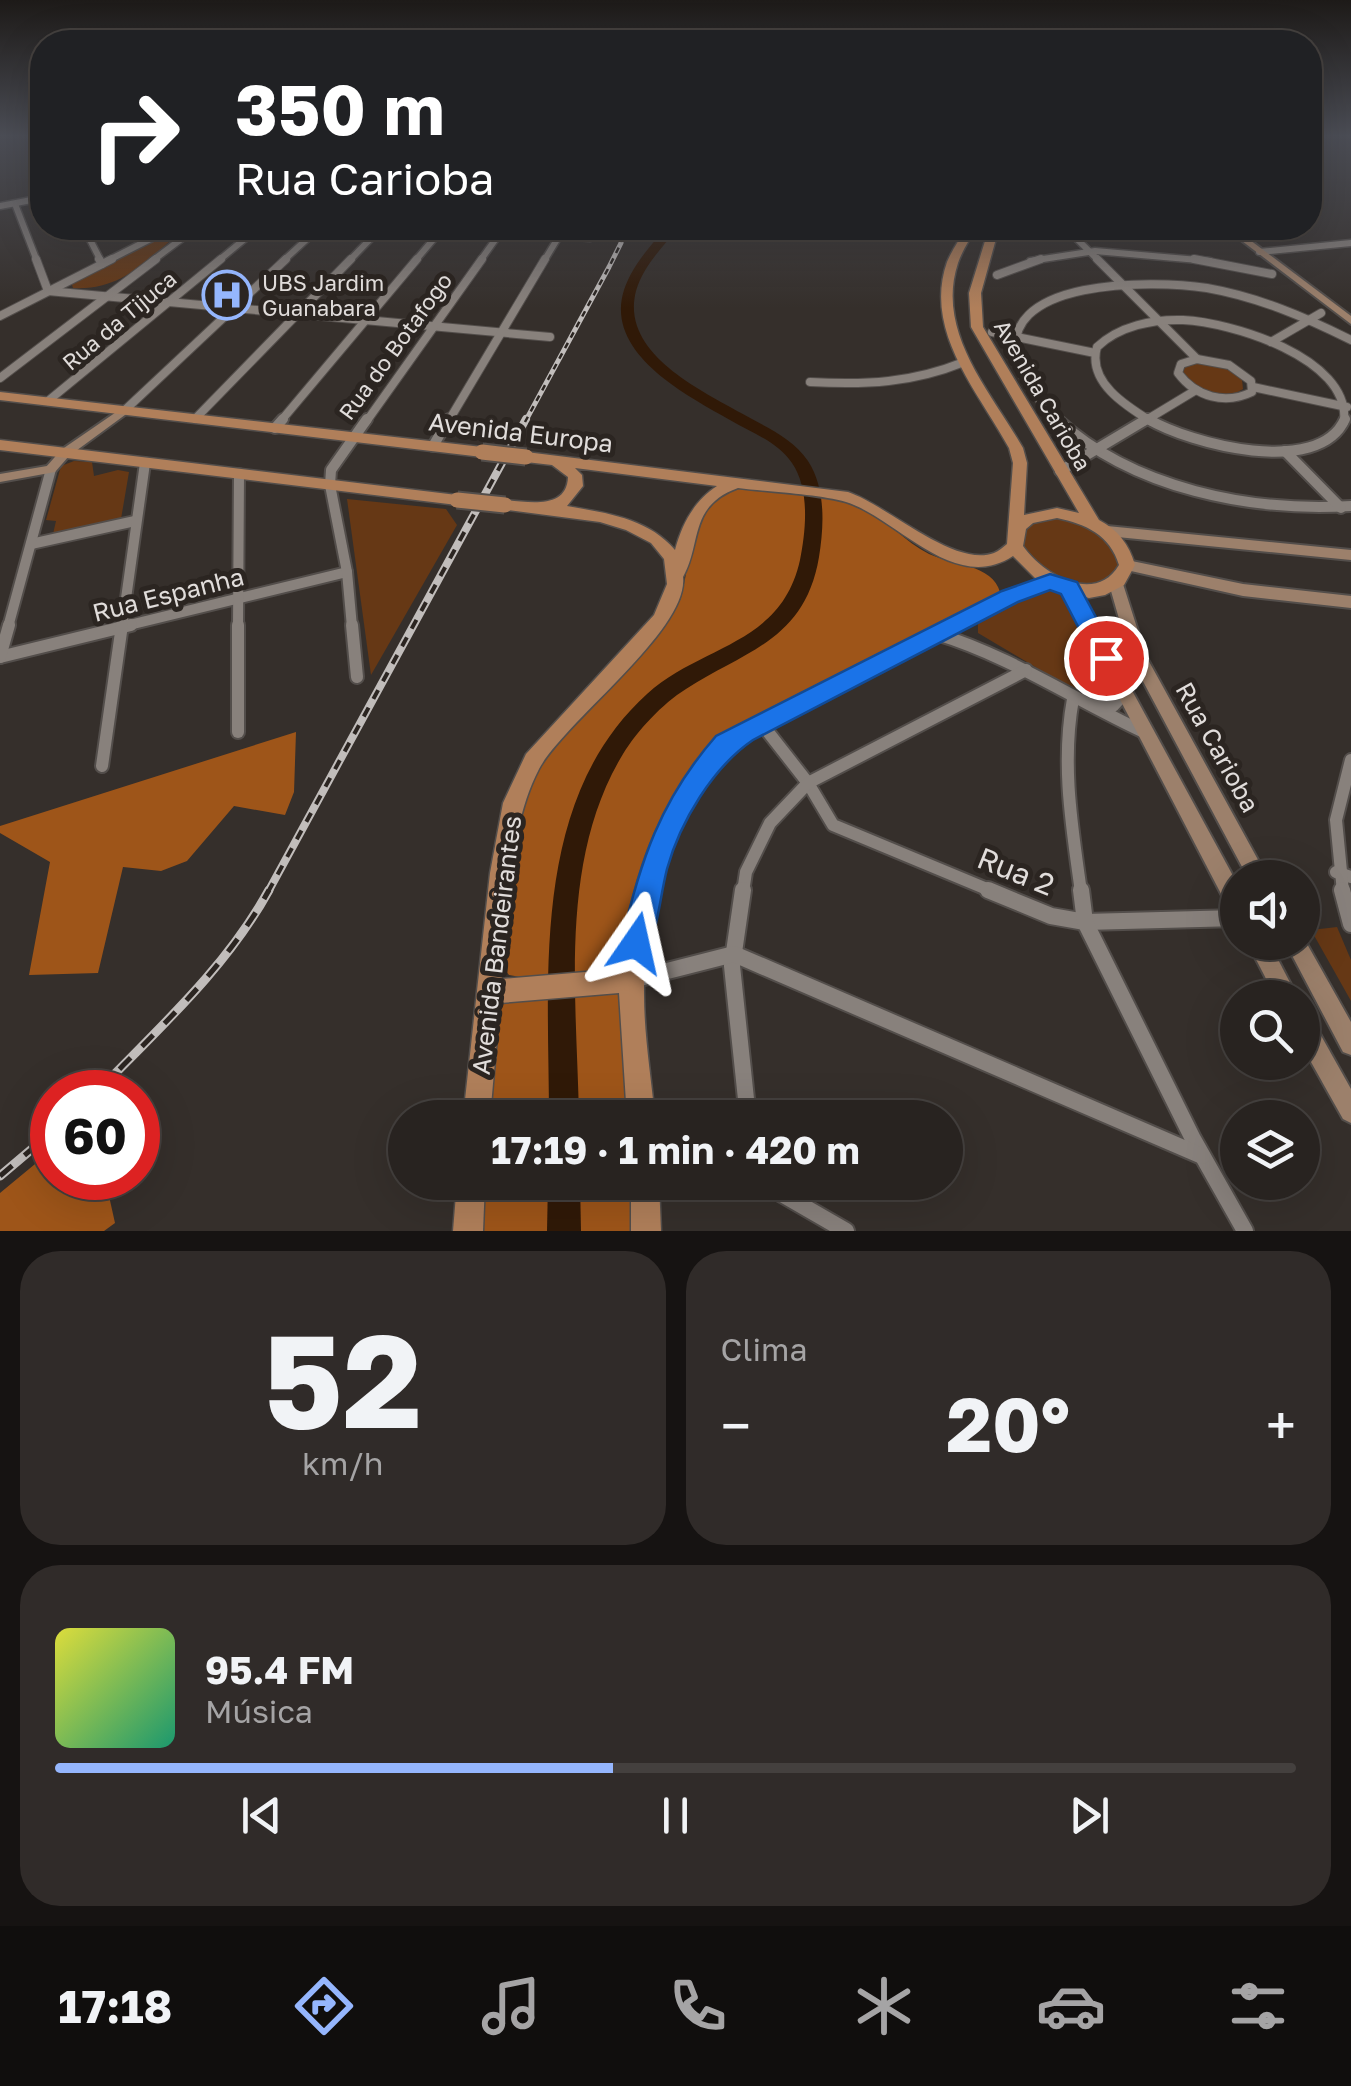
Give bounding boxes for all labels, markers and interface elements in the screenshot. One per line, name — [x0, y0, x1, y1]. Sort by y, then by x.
text: 350 m — [235, 66, 445, 150]
icon: right — [70, 70, 200, 200]
text: Rua Carioba — [235, 151, 494, 205]
street label: Rua da Tijuca — [57, 265, 181, 375]
street label: Rua do Botafogo — [333, 267, 457, 425]
hospital icon: UBS Jardim Guanabara — [201, 269, 253, 321]
place label: UBS Jardim Guanabara — [262, 269, 384, 321]
street label: Avenida Carioba — [989, 315, 1097, 475]
street label: Avenida Europa — [427, 405, 615, 459]
street label: Rua Espanha — [89, 560, 247, 628]
pin — [1064, 616, 1149, 701]
icon: arrive — [1079, 631, 1134, 686]
street label: Rua Carioba — [1170, 676, 1266, 818]
street label: Avenida Bandeirantes — [465, 814, 527, 1076]
street label: Rua 2 — [972, 839, 1060, 903]
map controls — [1220, 860, 1320, 1200]
button: sound — [1220, 860, 1320, 960]
position arrow — [584, 891, 688, 995]
button: search — [1220, 980, 1320, 1080]
speed limit sign: 60 — [30, 1070, 160, 1200]
button: layers — [1220, 1100, 1320, 1200]
text: 17:19 · 1 min · 420 m — [491, 1127, 860, 1172]
text: 52 — [263, 1301, 422, 1457]
text: Clima — [721, 1330, 807, 1368]
text: 20° — [946, 1378, 1070, 1469]
text: − — [721, 1392, 751, 1458]
text: + — [1266, 1392, 1296, 1458]
text: km/h — [302, 1444, 383, 1482]
text: 95.4 FM — [205, 1647, 354, 1692]
text: Música — [205, 1692, 313, 1730]
icon: previous — [234, 1788, 289, 1843]
icon: pause — [648, 1788, 703, 1843]
icon: next — [1062, 1788, 1117, 1843]
icon: directions — [289, 1971, 359, 2041]
icon: music — [476, 1971, 546, 2041]
icon: phone — [663, 1971, 733, 2041]
icon: climate — [849, 1971, 919, 2041]
icon: car — [1036, 1971, 1106, 2041]
icon: filters — [1223, 1971, 1293, 2041]
text: 17:18 — [58, 1979, 172, 2033]

